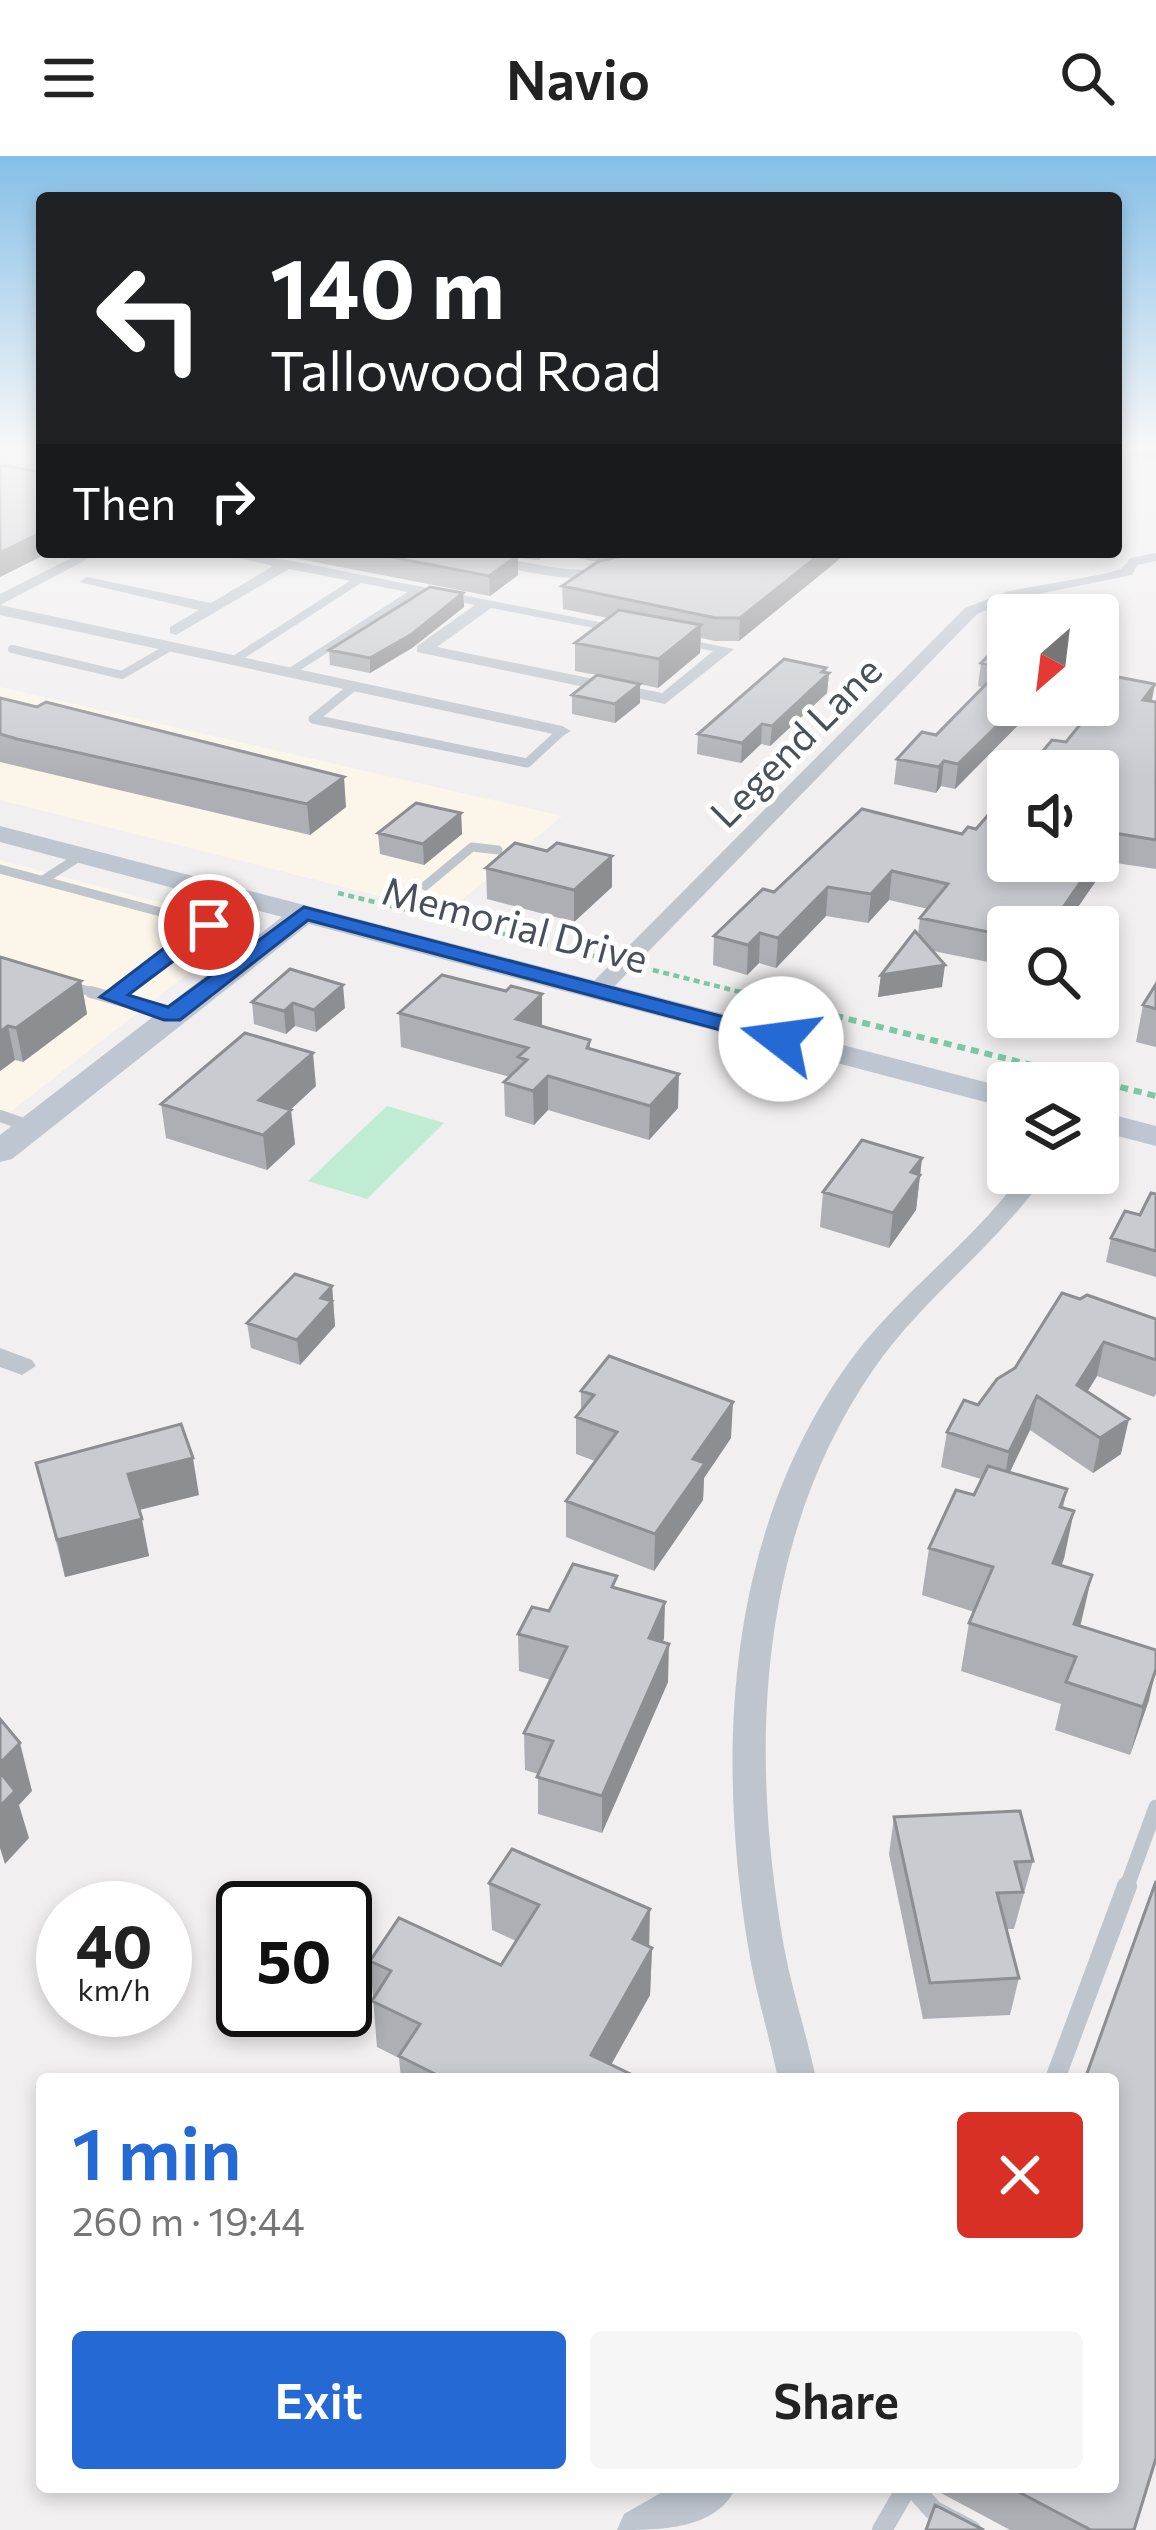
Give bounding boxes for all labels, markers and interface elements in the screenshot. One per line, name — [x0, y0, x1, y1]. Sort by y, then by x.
icon: menu — [36, 45, 102, 111]
text: Navio — [506, 45, 650, 111]
icon: search — [1054, 45, 1120, 111]
text: 140 m — [270, 234, 505, 336]
icon: left — [72, 240, 228, 396]
text: Tallowood Road — [270, 336, 661, 402]
icon: right — [200, 468, 266, 534]
text: Then — [72, 474, 176, 529]
north arrow — [987, 594, 1119, 726]
map controls — [987, 594, 1119, 1194]
street label: Legend Lane — [699, 645, 890, 836]
button: sound — [987, 750, 1119, 882]
street label: Memorial Drive — [378, 865, 653, 982]
pin — [158, 874, 260, 976]
icon: arrive — [176, 892, 242, 958]
button: search — [987, 906, 1119, 1038]
position arrow — [718, 976, 844, 1102]
button: layers — [987, 1062, 1119, 1194]
speed limit sign: 50 — [216, 1881, 372, 2037]
text: 40 — [76, 1907, 152, 1980]
text: km/h — [78, 1970, 150, 2007]
text: 1 min — [72, 2107, 242, 2195]
button: close — [957, 2112, 1083, 2238]
text: 260 m · 19:44 — [72, 2196, 305, 2244]
button: Exit — [72, 2331, 566, 2469]
button: Share — [590, 2331, 1083, 2469]

